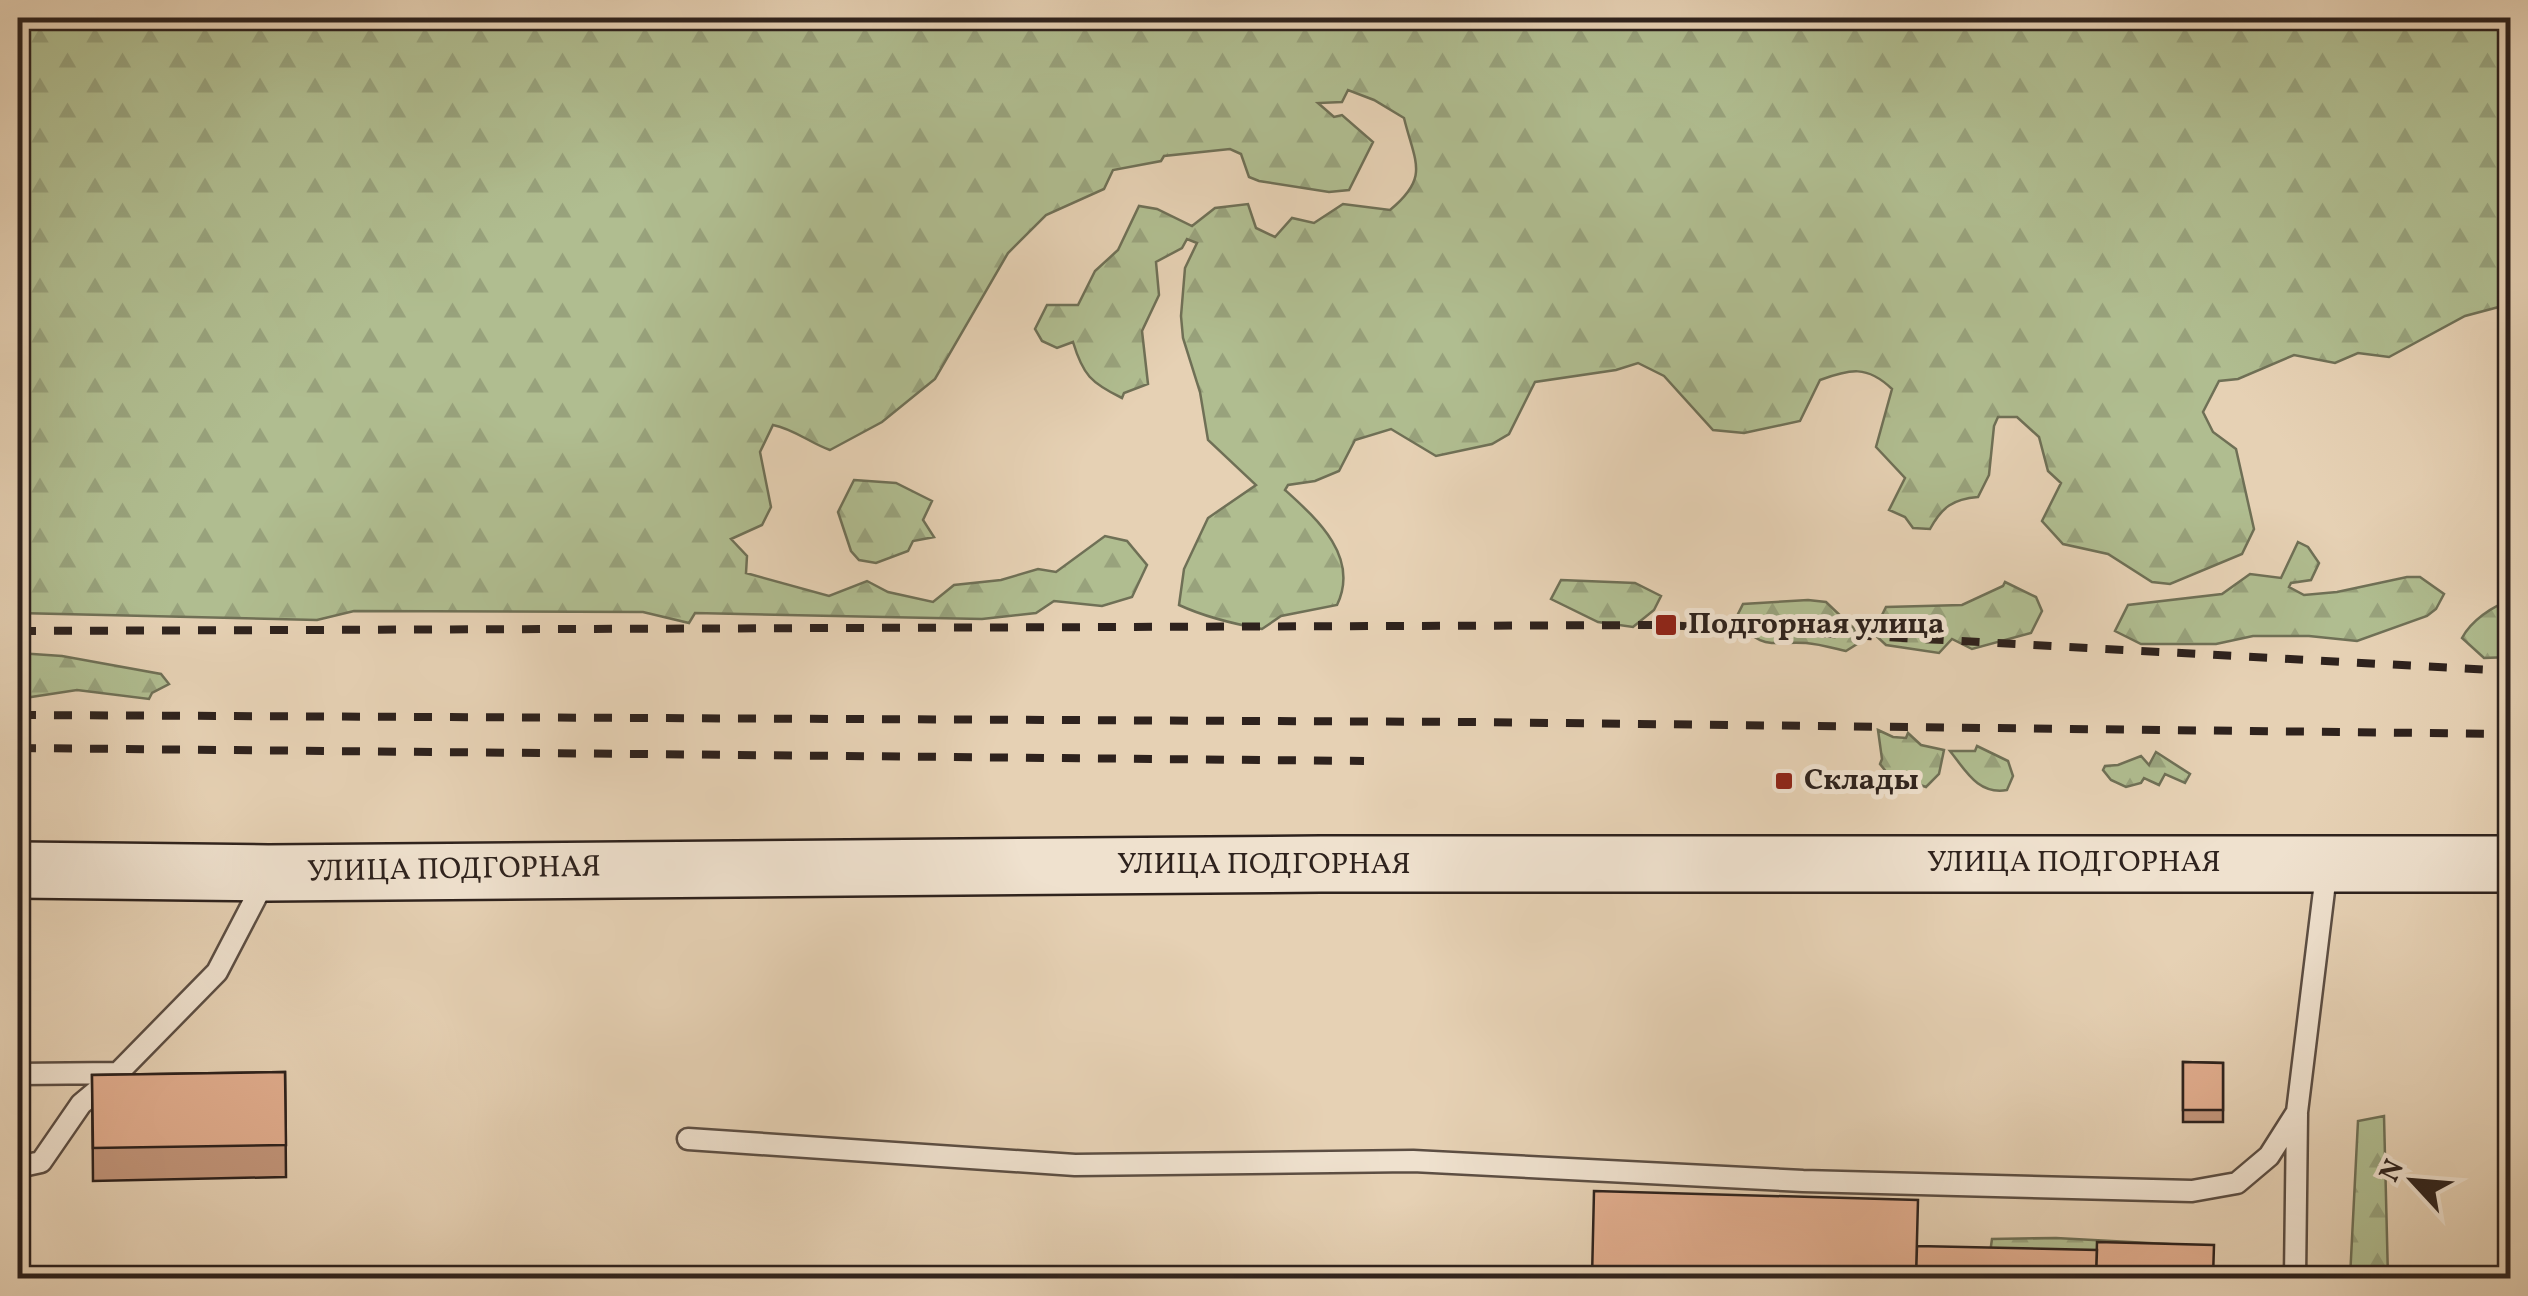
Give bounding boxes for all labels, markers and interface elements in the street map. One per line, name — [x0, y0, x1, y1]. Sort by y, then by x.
place label: Подгорная улица — [1688, 604, 1944, 646]
marker: Подгорная улица — [1653, 612, 1679, 638]
place label: Склады — [1804, 760, 1919, 802]
marker: Склады — [1773, 770, 1795, 792]
street label: УЛИЦА ПОДГОРНАЯ — [1927, 842, 2221, 884]
street label: УЛИЦА ПОДГОРНАЯ — [1117, 844, 1411, 886]
street label: УЛИЦА ПОДГОРНАЯ — [307, 846, 601, 894]
north arrow — [2363, 1131, 2463, 1231]
text: N — [2371, 1153, 2415, 1189]

